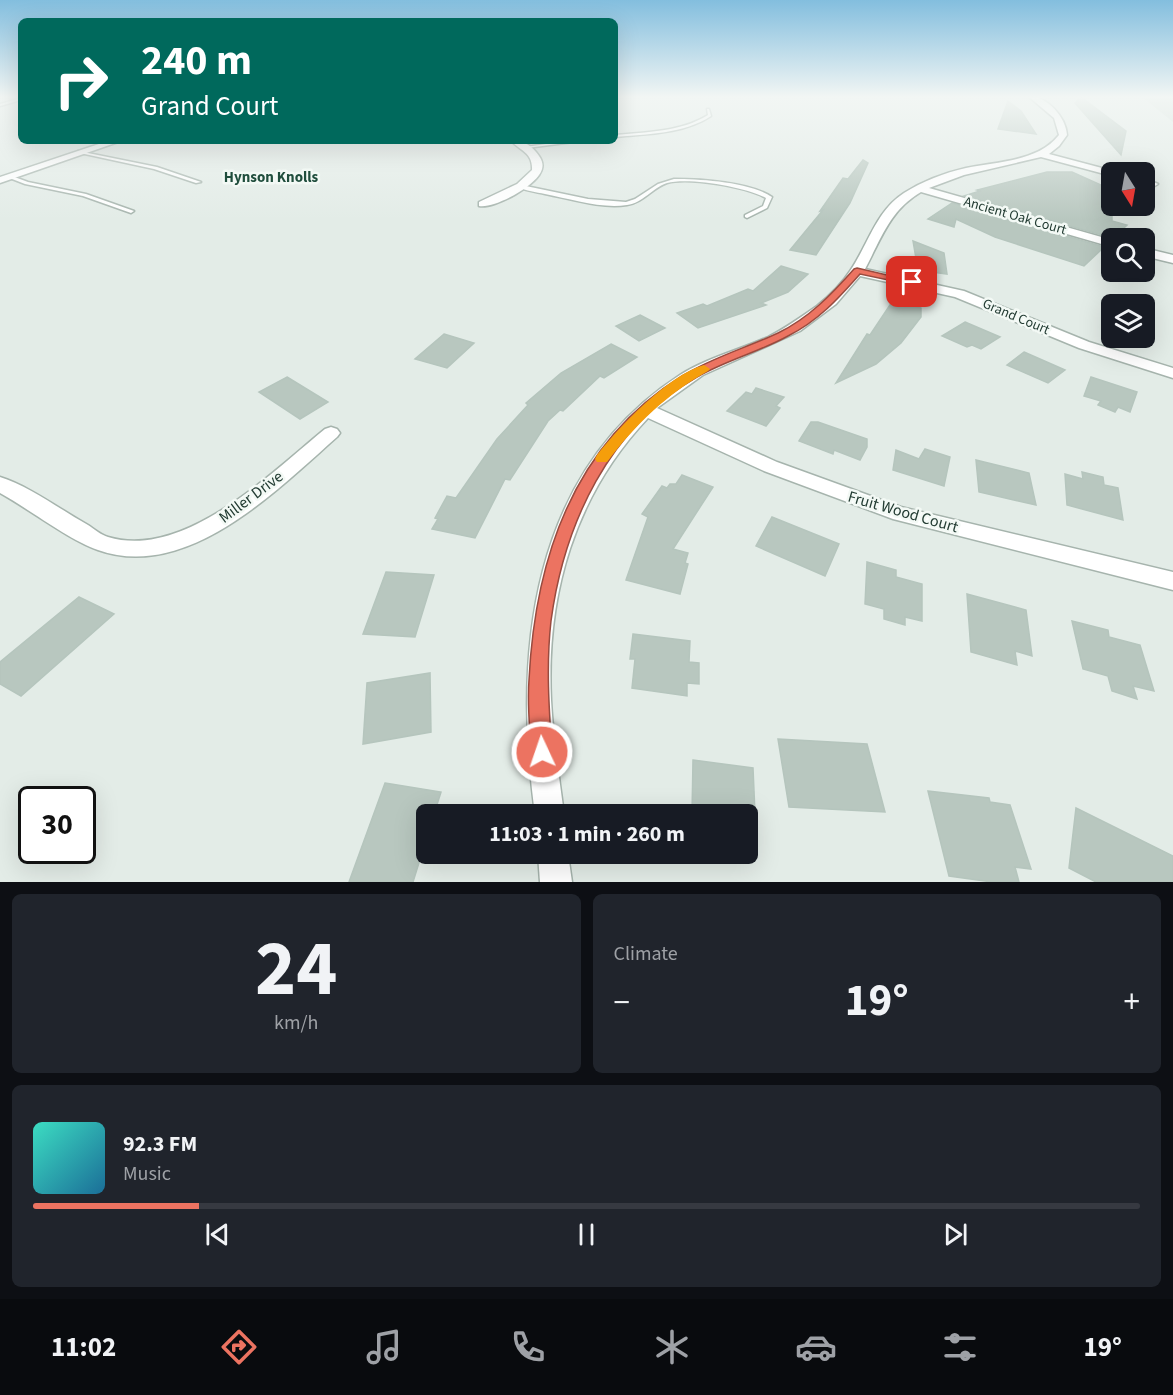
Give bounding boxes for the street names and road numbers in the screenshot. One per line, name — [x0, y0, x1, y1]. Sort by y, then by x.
street label: Ancient Oak Court — [961, 192, 1069, 240]
street label: Grand Court — [979, 294, 1053, 340]
street label: Miller Drive — [214, 466, 288, 528]
street label: Fruit Wood Court — [845, 486, 961, 538]

